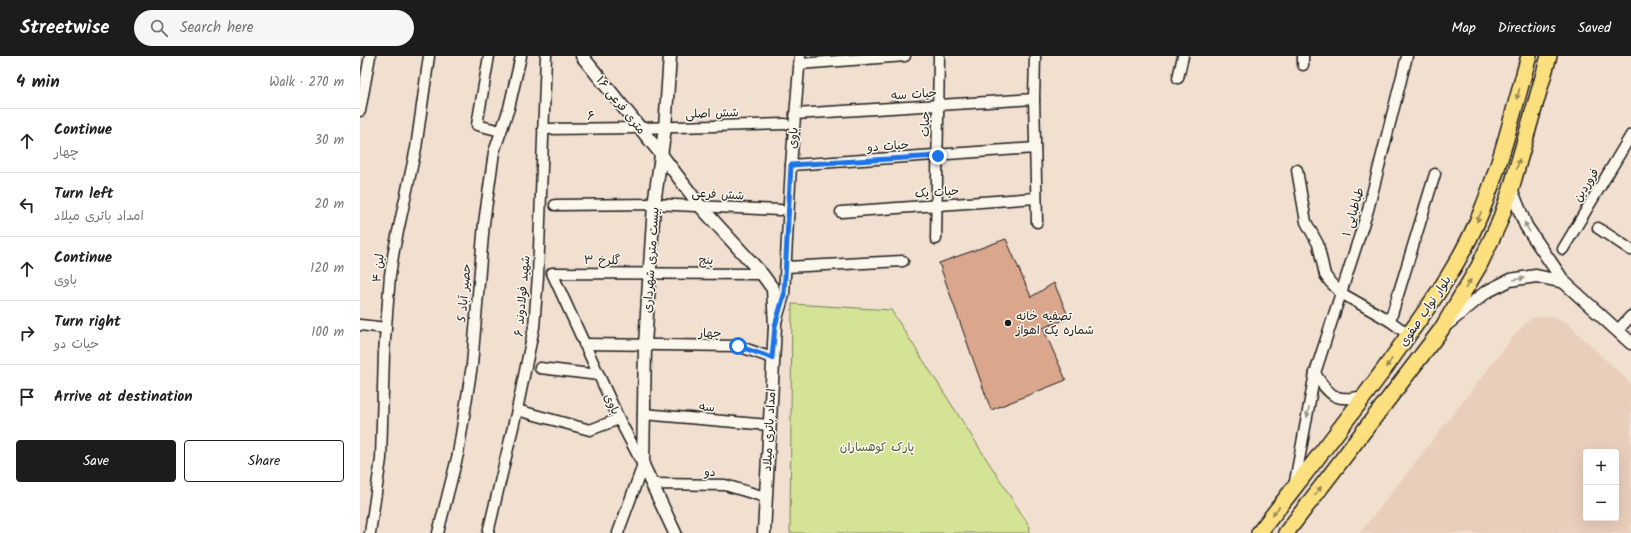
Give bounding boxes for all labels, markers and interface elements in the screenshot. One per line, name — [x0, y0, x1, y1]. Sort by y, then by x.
search box — [134, 10, 414, 46]
text: Streetwise — [20, 13, 110, 43]
text: Search here — [180, 16, 254, 40]
icon: search — [148, 17, 170, 39]
text: Map — [1451, 17, 1476, 39]
text: Directions — [1498, 17, 1556, 39]
text: Saved — [1578, 17, 1611, 39]
text: 4 min — [16, 69, 60, 96]
text: Walk · 270 m — [269, 72, 344, 93]
street label: ۱۶ متری فرعی — [591, 72, 650, 139]
street label: حیات سه — [890, 83, 938, 106]
one-way arrow — [1515, 88, 1521, 100]
street label: شش اصلی — [685, 103, 739, 124]
street label: ۶ — [587, 107, 595, 126]
street label: حیات — [916, 111, 935, 137]
text: Continue — [54, 118, 112, 142]
street label: باوی — [783, 127, 804, 149]
icon: ahead — [16, 130, 38, 152]
text: 30 m — [315, 130, 344, 151]
street label: حیات دو — [866, 136, 910, 158]
text: چهار — [54, 142, 79, 163]
route end — [929, 147, 947, 165]
one-way arrow — [1515, 158, 1521, 170]
street label: فروردین — [1569, 165, 1604, 206]
street label: حیات یک — [914, 181, 960, 204]
text: Turn left — [54, 182, 114, 206]
street label: شش فرعی — [691, 184, 745, 205]
street label: طباطبایی ۱ — [1337, 185, 1370, 239]
icon: left — [16, 194, 38, 216]
text: 20 m — [314, 194, 344, 215]
text: امداد باتری میلاد — [54, 206, 144, 227]
street label: بیست متری شهرداری — [638, 206, 665, 314]
one-way arrow — [1476, 212, 1482, 223]
one-way arrow — [1524, 221, 1531, 232]
text: Continue — [54, 246, 112, 270]
street label: گلرخ ۳ — [584, 251, 620, 270]
street label: پنج — [699, 251, 713, 270]
street label: لین ۴ — [367, 253, 390, 283]
street label: شهید فولادوند ۶ — [509, 254, 536, 338]
icon: ahead — [16, 258, 38, 280]
text: 120 m — [310, 258, 344, 279]
street label: حصیر آباد 5 — [452, 263, 477, 323]
text: باوی — [54, 270, 77, 291]
street label: بلوار نواب صفوی — [1395, 272, 1456, 351]
one-way arrow — [1513, 275, 1525, 281]
one-way arrow — [1465, 278, 1472, 290]
place label: تصفیه خانه شماره یک اهواز — [1015, 307, 1094, 340]
text: Turn right — [54, 310, 121, 334]
marker: تصفیه خانه شماره یک اهواز — [1003, 318, 1013, 328]
icon: right — [16, 322, 38, 344]
text: 100 m — [311, 322, 344, 343]
street label: چهار — [697, 324, 722, 343]
text: حیات دو — [54, 334, 99, 355]
route start — [729, 337, 747, 355]
one-way arrow — [1385, 358, 1393, 369]
text: Arrive at destination — [54, 385, 193, 409]
icon: arrive — [16, 386, 38, 408]
street label: امداد باتری میلاد — [758, 388, 781, 472]
street label: باوی — [598, 391, 625, 418]
street label: سه — [698, 397, 716, 418]
one-way arrow — [1305, 405, 1311, 418]
park label: پارک کوهساران — [840, 438, 914, 457]
button: Save — [16, 440, 176, 482]
button: Share — [184, 440, 344, 482]
map controls — [1583, 449, 1619, 521]
button: + — [1583, 449, 1619, 485]
street label: دو — [703, 463, 716, 482]
one-way arrow — [1314, 485, 1322, 496]
button: − — [1583, 485, 1619, 521]
one-way arrow — [1272, 506, 1280, 517]

